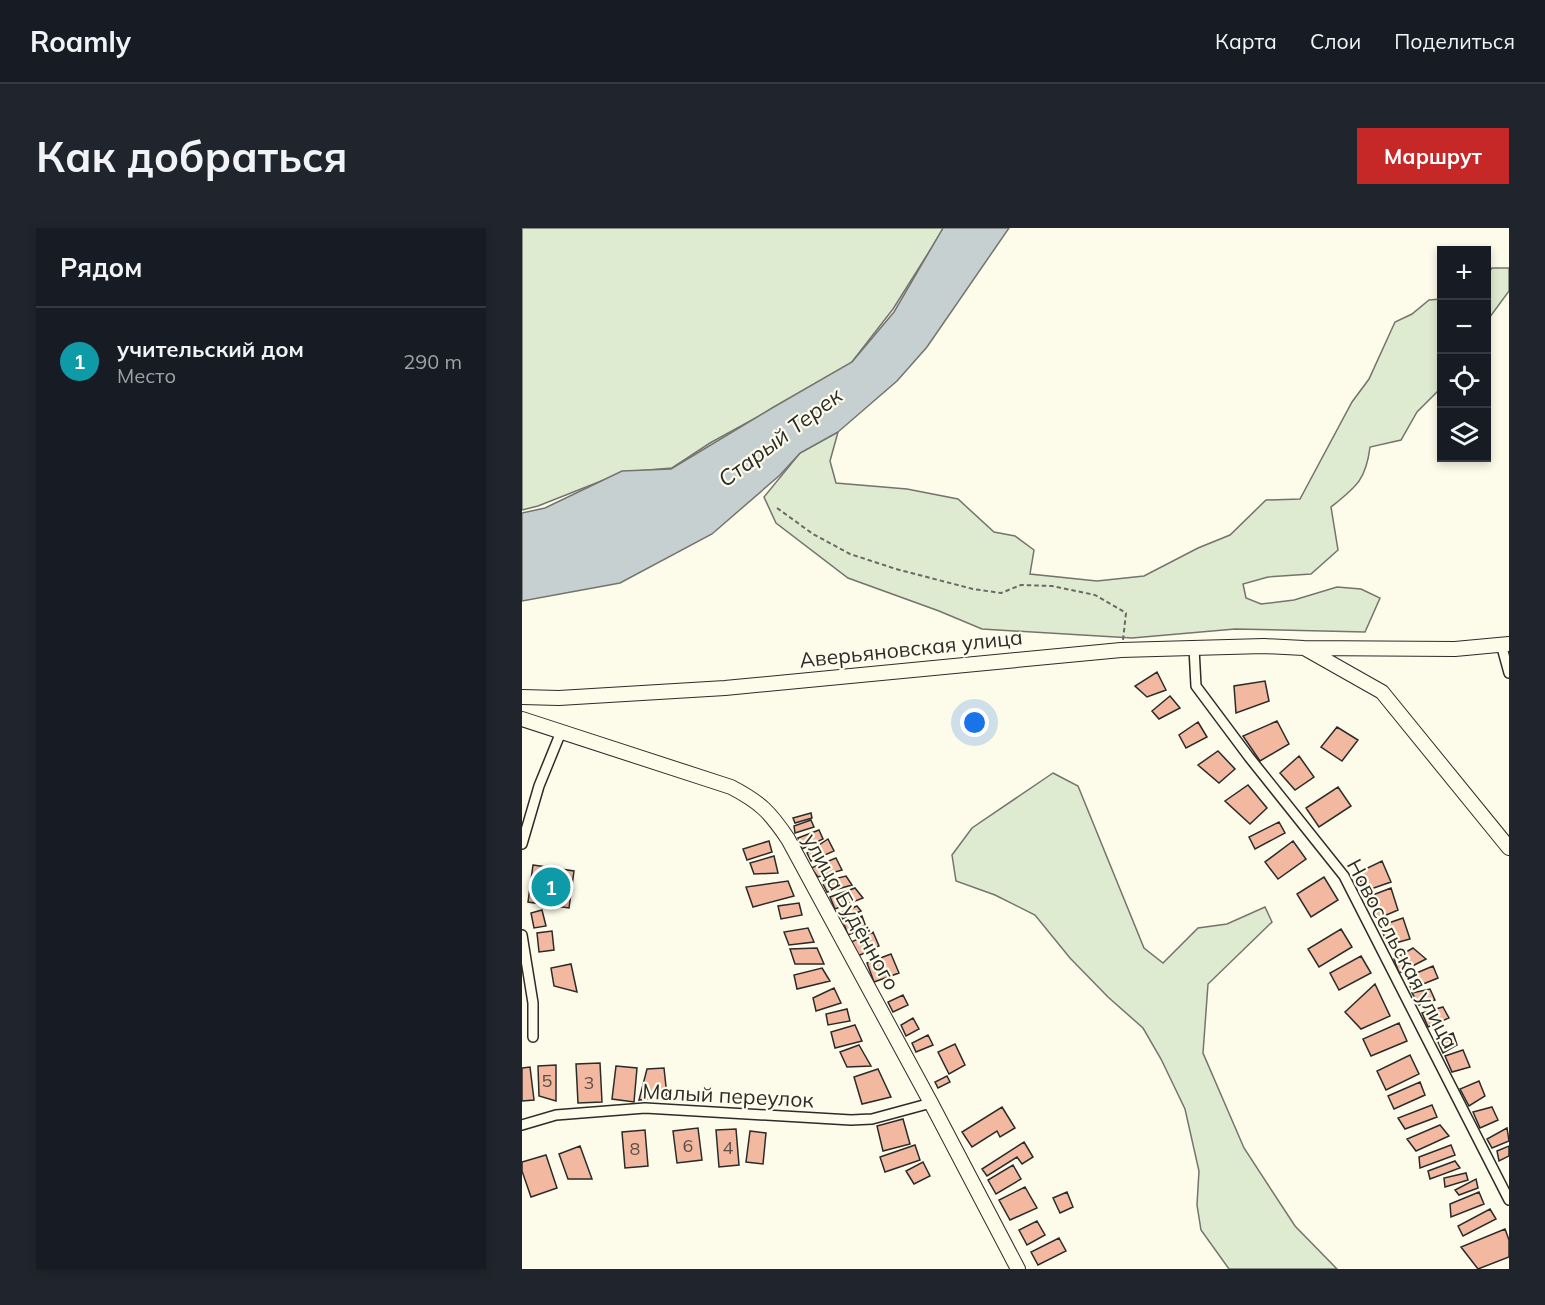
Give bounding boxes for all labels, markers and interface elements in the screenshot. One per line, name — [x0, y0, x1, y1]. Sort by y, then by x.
text: Roamly — [30, 24, 131, 59]
text: Карта — [1215, 28, 1277, 54]
text: Слои — [1310, 28, 1361, 54]
text: Поделиться — [1394, 28, 1515, 54]
button: Маршрут — [1357, 128, 1509, 184]
text: Как добраться — [36, 130, 348, 183]
map controls — [1437, 246, 1491, 462]
button: + — [1437, 246, 1491, 300]
text: Рядом — [60, 251, 143, 284]
button: − — [1437, 300, 1491, 354]
text: учительский дом — [117, 335, 304, 363]
text: 1 — [74, 349, 86, 374]
text: 290 m — [403, 349, 462, 374]
button: locate — [1437, 354, 1491, 408]
text: Место — [117, 363, 176, 388]
water label: Старый Терек — [712, 380, 849, 493]
button: layers — [1437, 408, 1491, 462]
street label: Аверьяновская улица — [798, 623, 1024, 673]
your location — [960, 708, 989, 737]
street label: улица Будённого — [798, 829, 906, 994]
street label: Новосельская улица — [1342, 854, 1464, 1053]
pin: 1 — [531, 864, 570, 910]
house number: 5 — [542, 1069, 553, 1092]
house number: 3 — [584, 1071, 594, 1094]
street label: Малый переулок — [642, 1078, 815, 1113]
house number: 6 — [683, 1134, 693, 1157]
house number: 4 — [723, 1136, 734, 1159]
house number: 8 — [630, 1137, 640, 1160]

